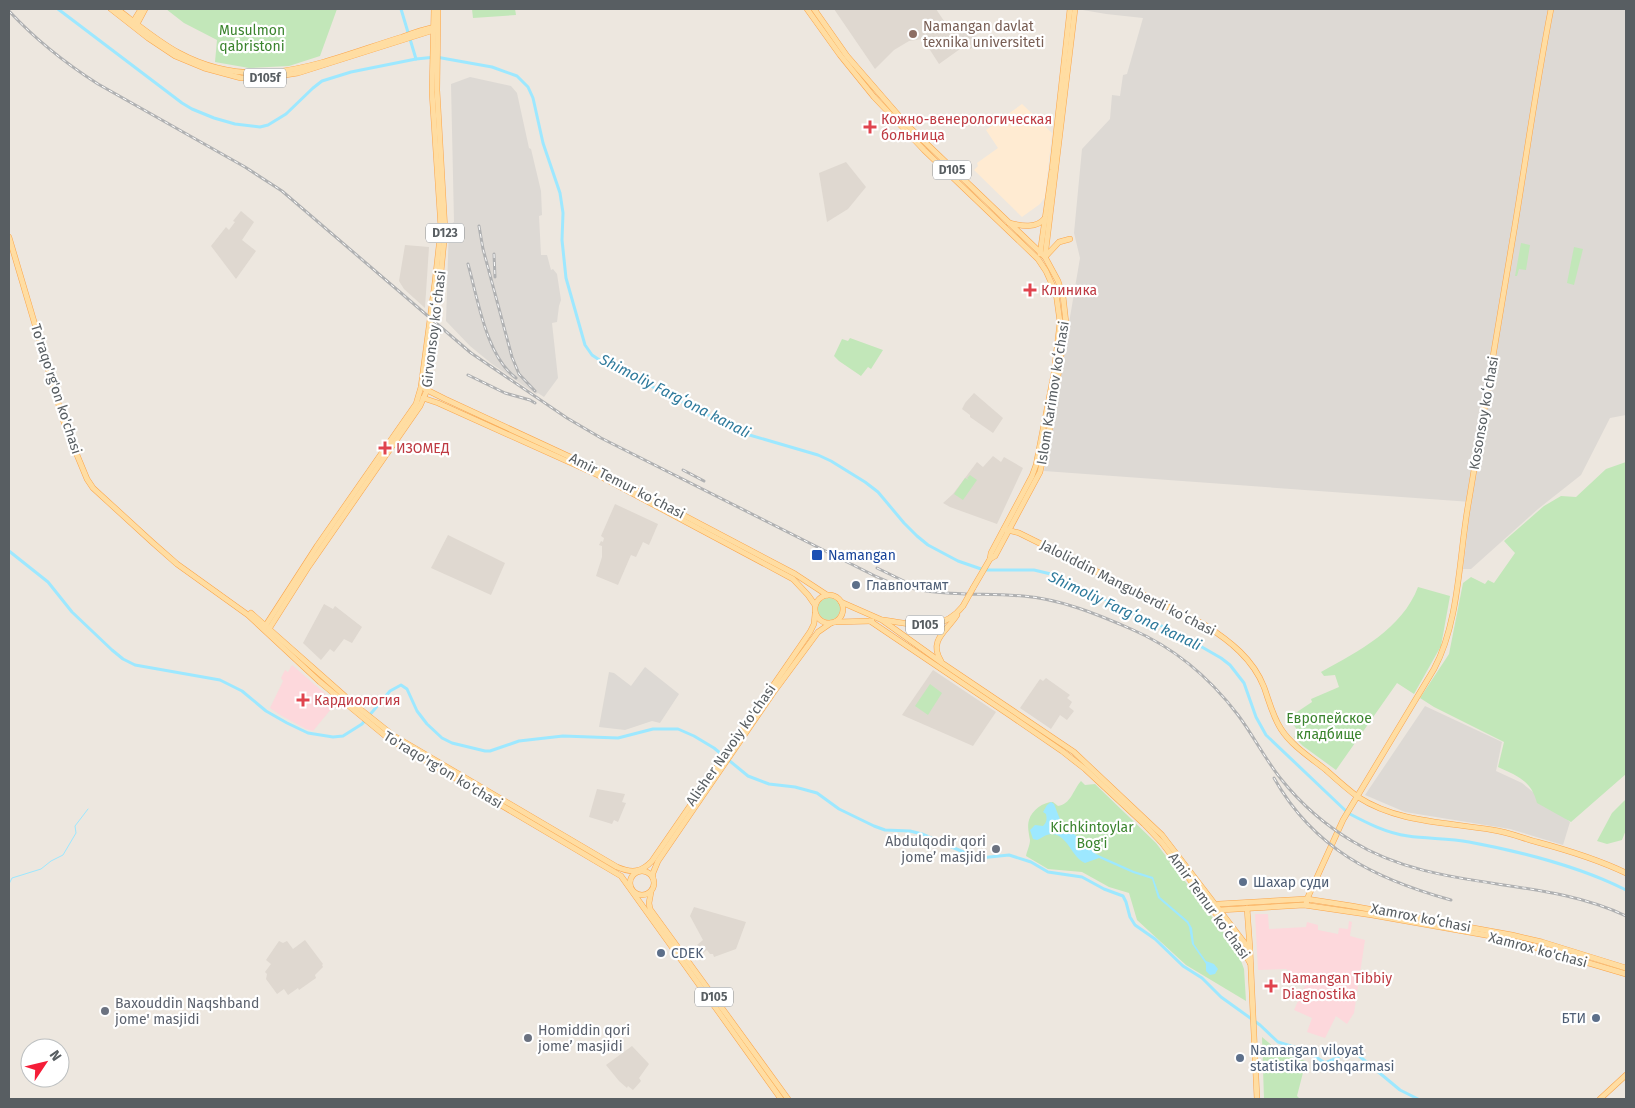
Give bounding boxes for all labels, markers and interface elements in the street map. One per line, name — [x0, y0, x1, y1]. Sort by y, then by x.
place label: Namangan davlat texnika universiteti — [923, 18, 1045, 51]
park label: Musulmon qabristoni — [219, 22, 285, 55]
marker: Namangan davlat texnika universiteti — [907, 28, 919, 40]
road number: D105f — [244, 68, 286, 88]
place label: Кожно-венерологическая больница — [881, 111, 1052, 144]
marker: Кожно-венерологическая больница — [863, 120, 877, 134]
road number: D105 — [933, 160, 971, 180]
road number: D123 — [426, 224, 464, 242]
street label: Girvonsoy koʻchasi — [418, 270, 450, 388]
place label: Клиника — [1041, 282, 1097, 299]
marker: Клиника — [1023, 283, 1037, 297]
street label: Islom Karimov koʻchasi — [1033, 320, 1073, 466]
street label: To'raqo'rg'on ko'chasi — [27, 322, 85, 456]
water label: Shimoliy Fargʻona kanali — [596, 350, 753, 442]
street label: Kosonsoy koʻchasi — [1466, 355, 1502, 471]
place label: ИЗОМЕД — [396, 440, 449, 457]
marker: ИЗОМЕД — [378, 441, 392, 455]
street label: Amir Temur koʻchasi — [566, 450, 688, 522]
street label: Jaloliddin Manguberdi koʻchasi — [1037, 536, 1219, 640]
place label: Namangan — [828, 547, 896, 564]
marker: Namangan — [810, 548, 824, 562]
water label: Shimoliy Fargʻona kanali — [1045, 567, 1204, 654]
place label: Главпочтамт — [866, 577, 949, 594]
marker: Главпочтамт — [850, 579, 862, 591]
road number: D105 — [906, 616, 944, 634]
street label: Alisher Navoiy ko'chasi — [682, 681, 780, 809]
place label: Кардиология — [314, 692, 401, 709]
marker: Кардиология — [296, 693, 310, 707]
park label: Европейское кладбище — [1286, 710, 1372, 743]
street label: To'raqo'rg'on ko'chasi — [380, 728, 506, 812]
park label: Kichkintoylar Bog'i — [1050, 819, 1134, 852]
place label: Abdulqodir qori jome’ masjidi — [885, 833, 986, 866]
marker: Abdulqodir qori jome’ masjidi — [990, 843, 1002, 855]
street label: Amir Temur koʻchasi — [1165, 849, 1253, 963]
place label: Шахар суди — [1253, 874, 1329, 891]
marker: Шахар суди — [1237, 876, 1249, 888]
street label: Xamrox koʻchasi — [1370, 900, 1472, 936]
street label: Xamrox ko'chasi — [1487, 929, 1589, 971]
place label: CDEK — [671, 945, 704, 962]
marker: CDEK — [655, 947, 667, 959]
place label: Namangan Tibbiy Diagnostika — [1282, 970, 1392, 1003]
marker: Namangan Tibbiy Diagnostika — [1264, 979, 1278, 993]
road number: D105 — [695, 988, 733, 1006]
place label: Baxouddin Naqshband jome' masjidi — [114, 995, 259, 1028]
marker: Baxouddin Naqshband jome' masjidi — [99, 1005, 111, 1017]
place label: БТИ — [1562, 1010, 1586, 1027]
marker: БТИ — [1590, 1012, 1602, 1024]
place label: Homiddin qori jome’ masjidi — [537, 1022, 630, 1055]
marker: Homiddin qori jome’ masjidi — [522, 1032, 534, 1044]
north arrow — [20, 1038, 70, 1088]
place label: Namangan viloyat statistika boshqarmasi — [1250, 1042, 1395, 1075]
text: N — [46, 1047, 65, 1065]
marker: Namangan viloyat statistika boshqarmasi — [1234, 1052, 1246, 1064]

